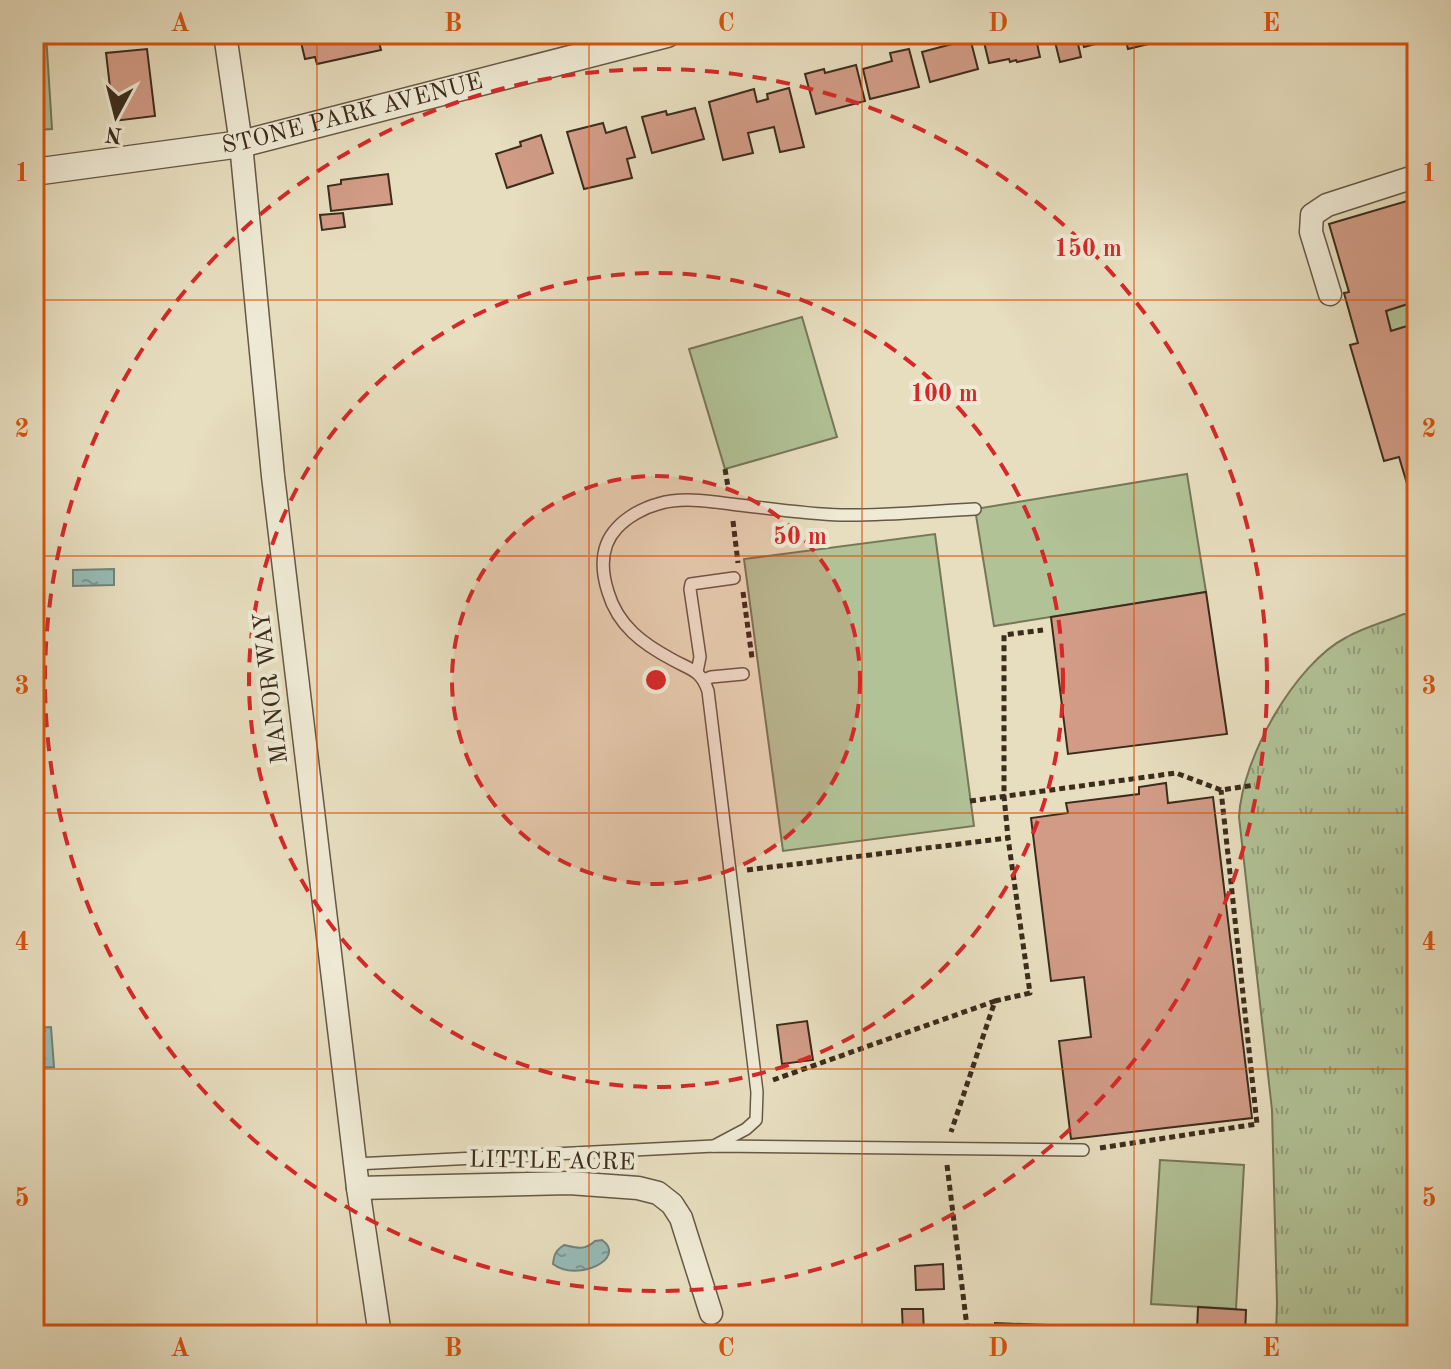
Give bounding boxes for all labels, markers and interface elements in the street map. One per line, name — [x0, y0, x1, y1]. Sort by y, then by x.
text: A — [170, 11, 190, 37]
text: B — [444, 11, 462, 37]
text: C — [717, 11, 735, 37]
text: D — [988, 11, 1008, 37]
text: E — [1262, 11, 1280, 37]
street label: STONE PARK AVENUE — [220, 70, 486, 158]
north arrow — [76, 76, 156, 156]
text: N — [104, 122, 123, 146]
text: 1 — [14, 161, 30, 187]
text: 1 — [1421, 161, 1437, 187]
text: 150 m — [1054, 237, 1122, 262]
text: 100 m — [910, 383, 978, 407]
text: 2 — [14, 417, 30, 443]
text: 2 — [1421, 417, 1437, 443]
text: 50 m — [773, 525, 827, 550]
street label: MANOR WAY — [251, 611, 293, 765]
centre of rings — [642, 666, 670, 694]
text: 3 — [14, 674, 30, 700]
text: 3 — [1421, 674, 1437, 700]
text: 4 — [14, 930, 30, 956]
text: 4 — [1421, 930, 1437, 956]
street label: LITTLE ACRE — [469, 1149, 635, 1175]
text: 5 — [14, 1186, 30, 1212]
text: 5 — [1421, 1186, 1437, 1212]
text: A — [170, 1336, 190, 1362]
text: B — [444, 1336, 462, 1362]
text: C — [717, 1336, 735, 1362]
text: D — [988, 1336, 1008, 1362]
text: E — [1262, 1336, 1280, 1362]

